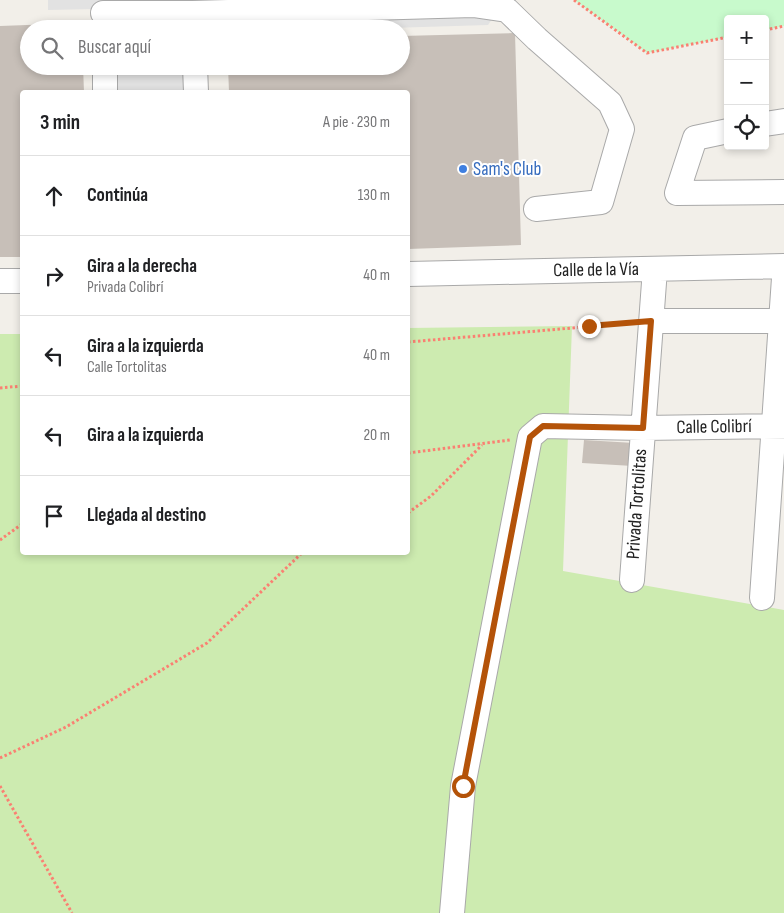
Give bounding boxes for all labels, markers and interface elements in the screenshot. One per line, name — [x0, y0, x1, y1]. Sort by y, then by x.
map controls — [724, 15, 769, 150]
button: + — [724, 15, 769, 60]
search box — [20, 20, 410, 75]
icon: search — [38, 34, 66, 62]
text: Buscar aquí — [78, 36, 151, 59]
button: − — [724, 60, 769, 105]
button: locate — [724, 105, 769, 150]
text: 3 min — [40, 110, 80, 135]
text: A pie · 230 m — [323, 113, 390, 132]
place label: Sam's Club — [473, 158, 541, 181]
marker: Sam's Club — [457, 163, 469, 175]
icon: ahead — [40, 182, 68, 210]
text: Continúa — [87, 184, 148, 207]
text: 130 m — [358, 186, 390, 205]
text: Gira a la derecha — [87, 255, 197, 278]
street label: Calle de la Vía — [553, 258, 639, 282]
icon: right — [40, 262, 68, 290]
text: 40 m — [363, 266, 390, 285]
text: Privada Colibrí — [87, 278, 164, 297]
route end — [578, 315, 601, 338]
text: Gira a la izquierda — [87, 335, 204, 358]
icon: left — [40, 342, 68, 370]
text: 40 m — [363, 346, 390, 365]
text: Calle Tortolitas — [87, 358, 167, 377]
street label: Calle Colibrí — [676, 415, 752, 439]
icon: left — [40, 422, 68, 450]
text: Gira a la izquierda — [87, 424, 204, 447]
text: 20 m — [363, 426, 390, 445]
street label: Privada Tortolitas — [622, 448, 652, 560]
icon: arrive — [40, 502, 68, 530]
text: Llegada al destino — [87, 504, 206, 527]
route start — [452, 775, 475, 798]

